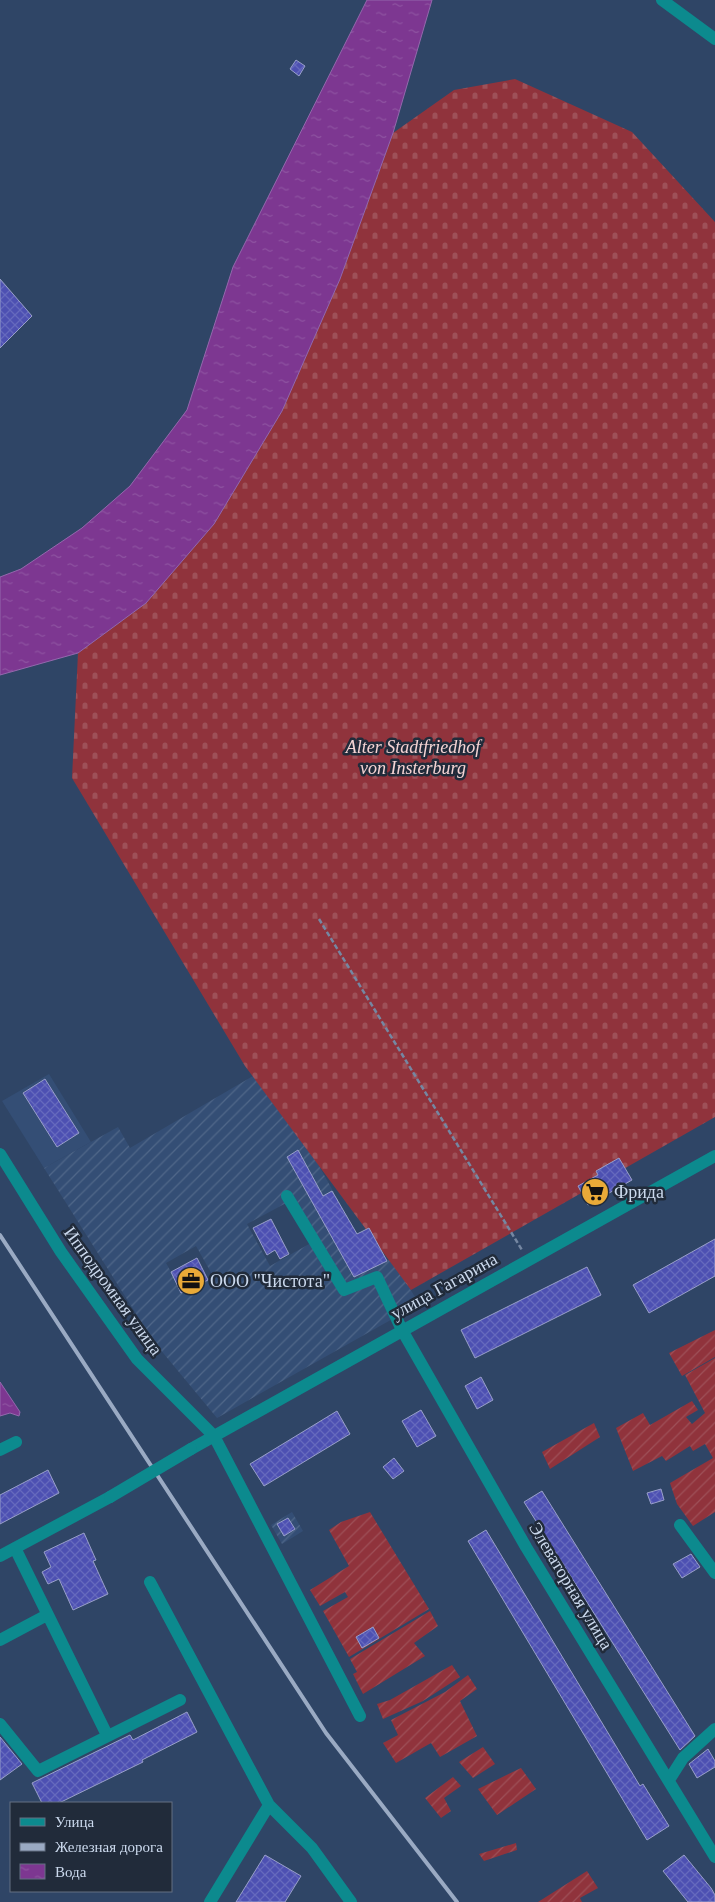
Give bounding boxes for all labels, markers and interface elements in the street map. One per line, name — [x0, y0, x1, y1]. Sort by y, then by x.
park label: Alter Stadtfriedhof von Insterburg — [345, 737, 483, 778]
supermarket icon: Фрида — [580, 1177, 610, 1207]
place label: Фрида — [614, 1182, 664, 1202]
street label: Ипподромная улица — [60, 1223, 166, 1359]
street label: улица Гагарина — [387, 1249, 501, 1323]
office icon: ООО "Чистота" — [176, 1266, 206, 1296]
place label: ООО "Чистота" — [210, 1271, 330, 1291]
street label: Элеваторная улица — [525, 1519, 617, 1653]
legend — [10, 1802, 172, 1892]
text: Улица — [55, 1814, 94, 1830]
text: Железная дорога — [55, 1839, 163, 1855]
text: Вода — [55, 1864, 87, 1880]

